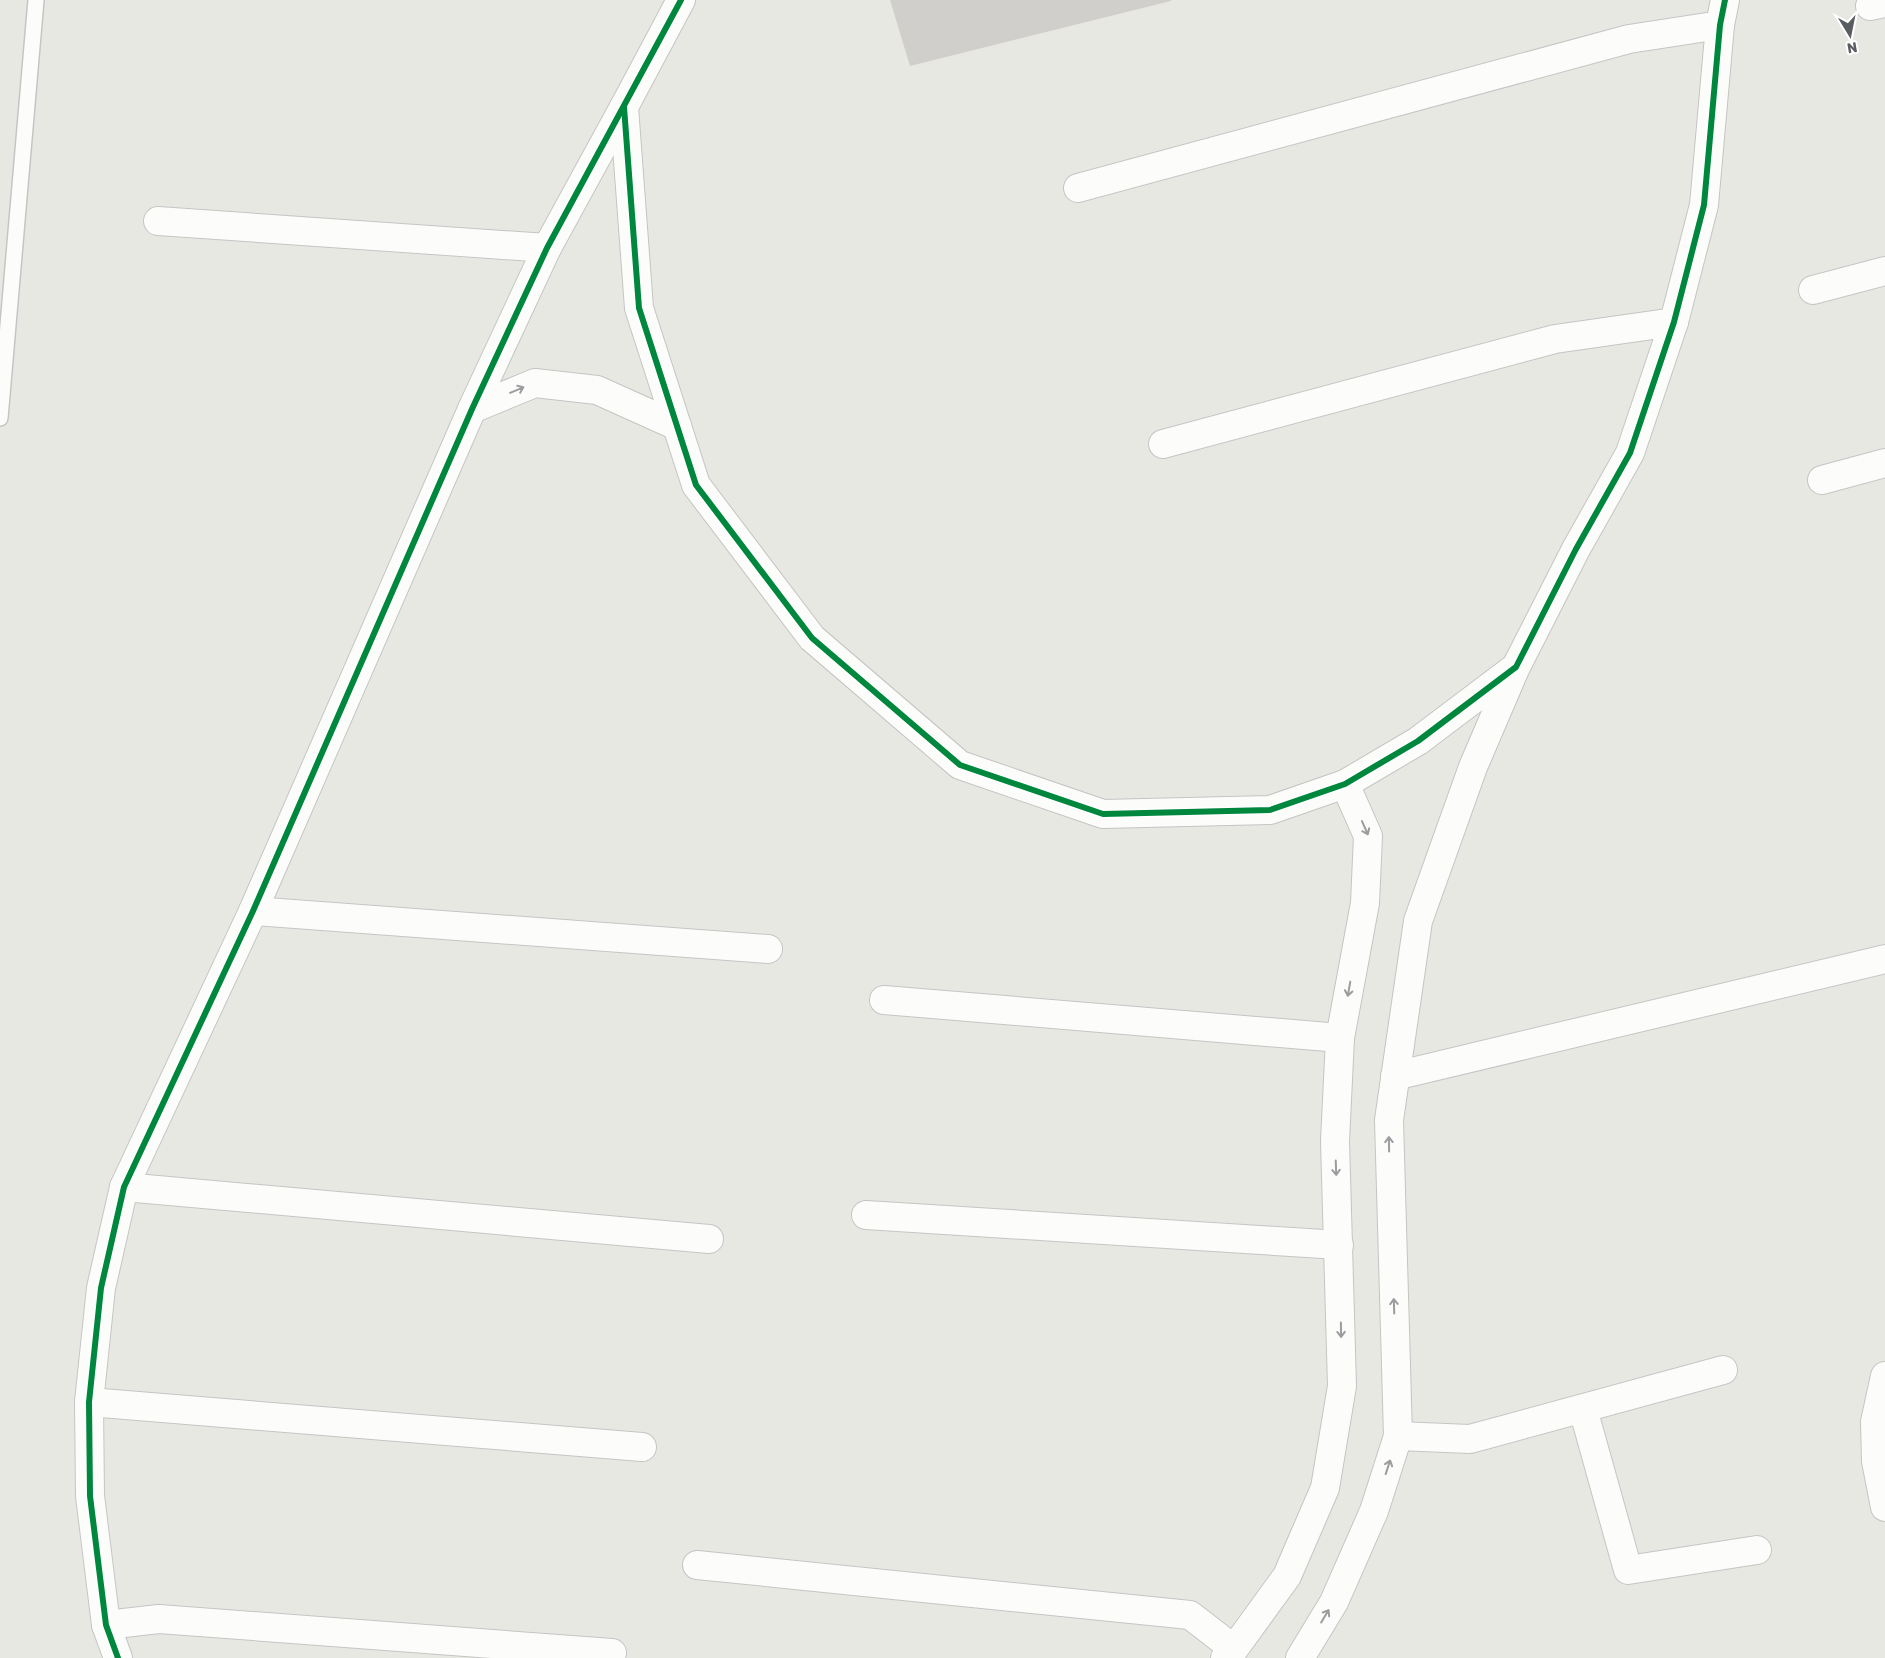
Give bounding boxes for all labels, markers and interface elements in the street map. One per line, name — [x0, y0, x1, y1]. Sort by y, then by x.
north arrow — [1825, 10, 1875, 60]
text: N — [1846, 38, 1859, 57]
one-way arrow — [509, 385, 524, 395]
one-way arrow — [1360, 820, 1370, 835]
one-way arrow — [1343, 980, 1353, 996]
one-way arrow — [1384, 1136, 1394, 1152]
one-way arrow — [1332, 1160, 1341, 1176]
one-way arrow — [1389, 1298, 1399, 1314]
one-way arrow — [1336, 1322, 1346, 1338]
one-way arrow — [1383, 1459, 1393, 1475]
one-way arrow — [1320, 1610, 1330, 1624]

